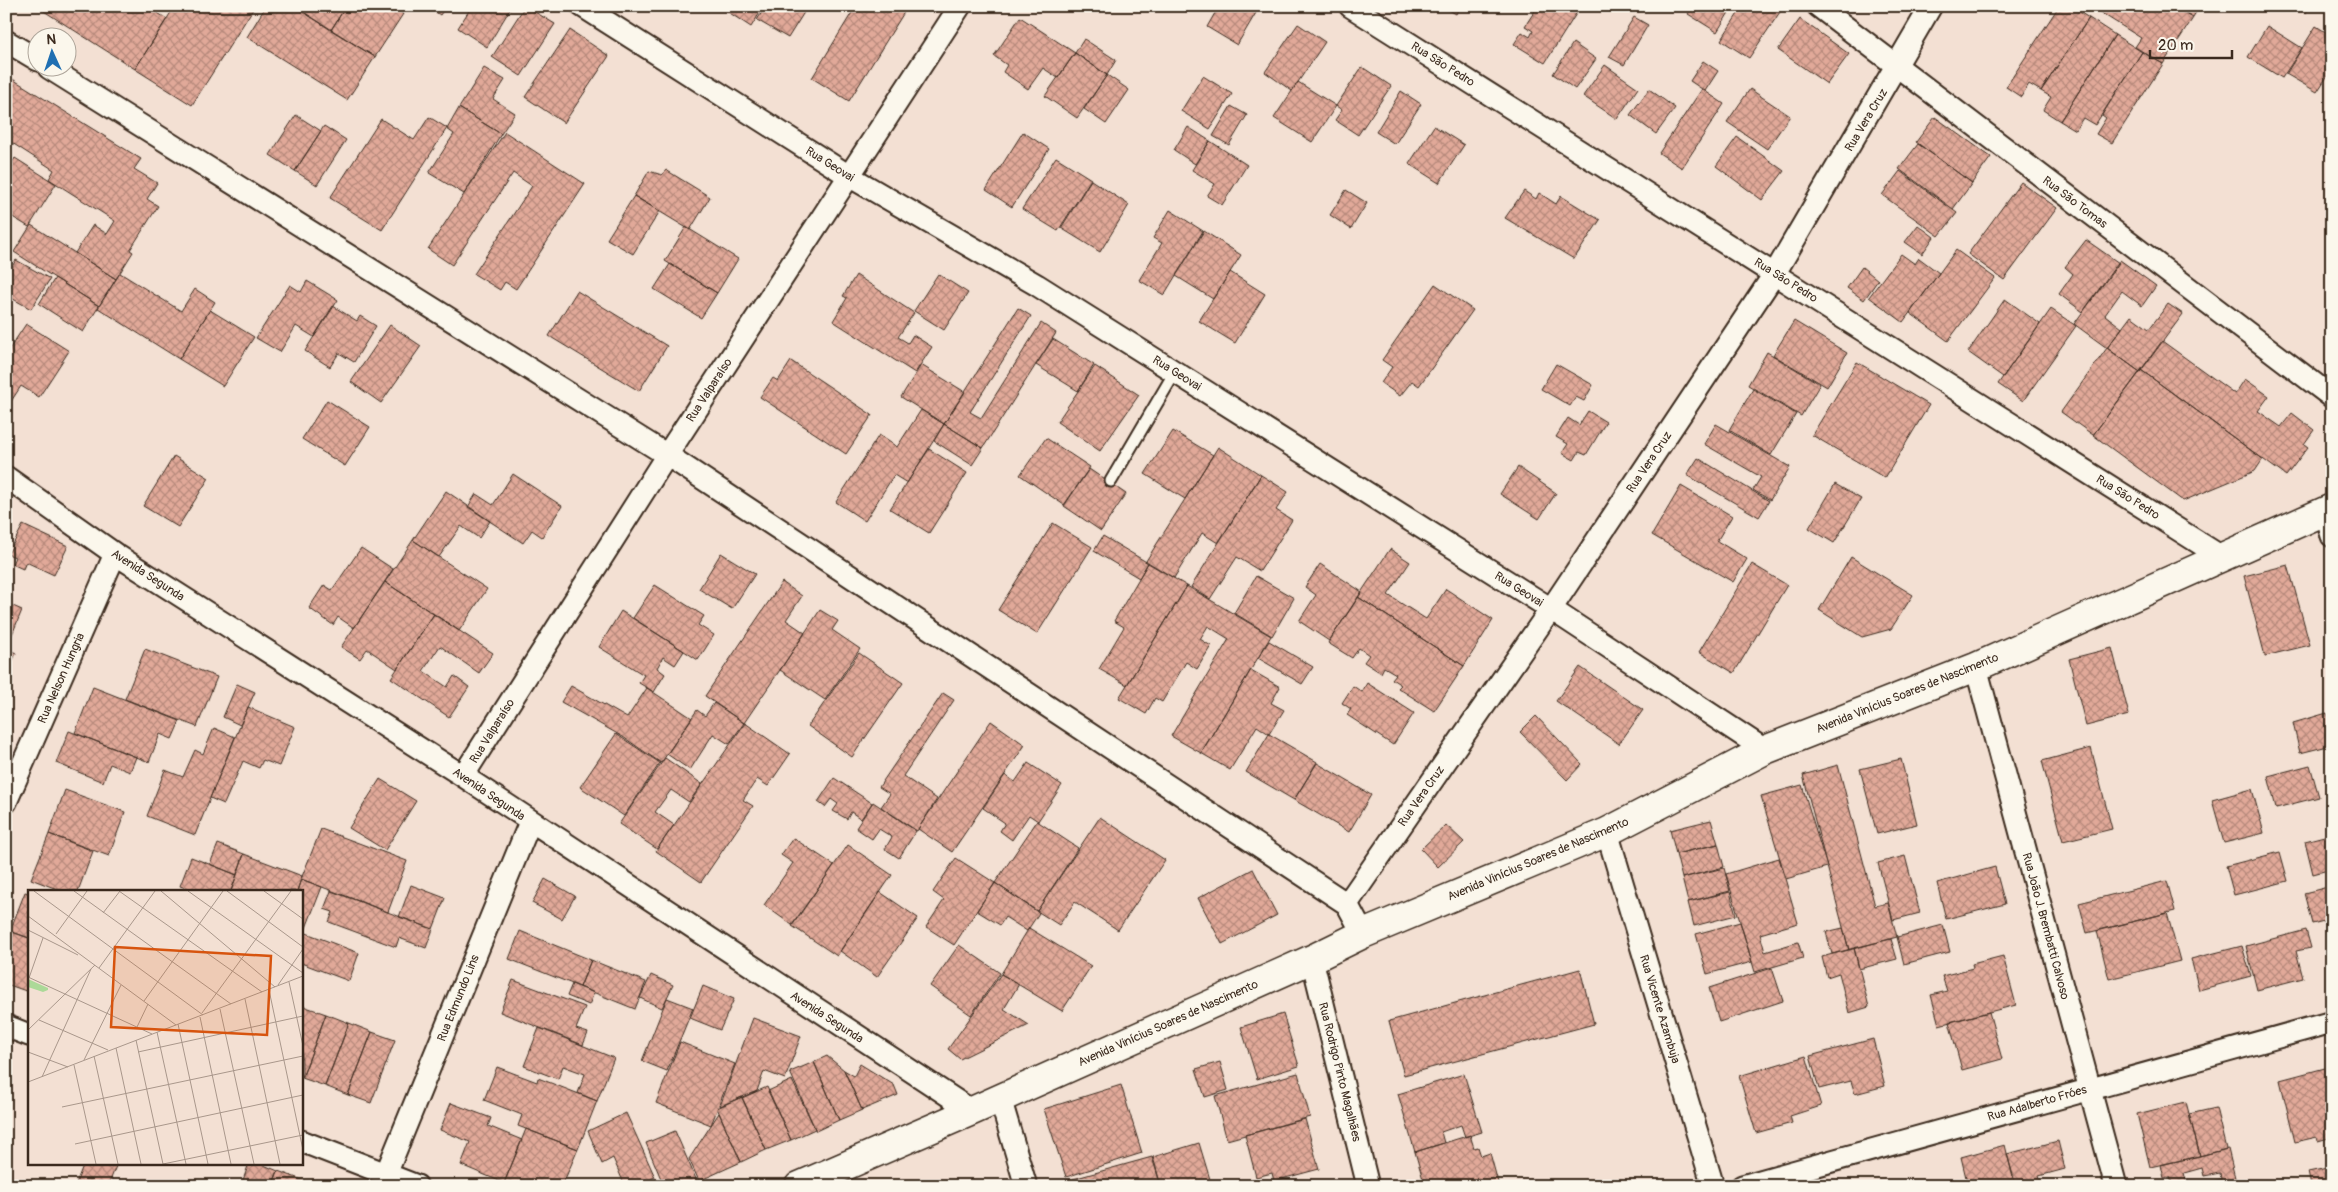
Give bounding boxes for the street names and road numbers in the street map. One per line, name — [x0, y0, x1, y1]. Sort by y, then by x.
street label: Rua São Pedro — [1408, 39, 1478, 90]
street label: Rua Vera Cruz — [1842, 86, 1891, 154]
street label: Rua Geovai — [803, 144, 857, 185]
street label: Rua São Tomas — [2039, 173, 2111, 232]
street label: Rua São Pedro — [1751, 255, 1821, 306]
street label: Rua Geovai — [1150, 353, 1204, 394]
street label: Rua Valparaíso — [683, 355, 736, 425]
street label: Rua Vera Cruz — [1623, 429, 1675, 496]
street label: Rua São Pedro — [2093, 472, 2163, 523]
street label: Avenida Segunda — [108, 546, 188, 605]
street label: Rua Geovai — [1492, 569, 1546, 610]
street label: Rua Nelson Hungria — [35, 630, 88, 726]
street label: Avenida Vinícius Soares de Nascimento — [1814, 650, 2001, 737]
street label: Rua Valparaíso — [467, 696, 518, 766]
street label: Rua Vera Cruz — [1395, 763, 1448, 830]
street label: Avenida Segunda — [450, 765, 528, 824]
street label: Avenida Vinícius Soares de Nascimento — [1445, 814, 1632, 905]
street label: Rua João J. Brembatti Calvoso — [2019, 851, 2072, 1002]
street label: Rua Edmundo Lins — [434, 952, 483, 1044]
street label: Rua Vicente Azambuja — [1636, 953, 1683, 1066]
street label: Avenida Vinícius Soares de Nascimento — [1076, 977, 1261, 1070]
street label: Avenida Segunda — [787, 988, 867, 1047]
street label: Rua Rodrigo Pinto Magalhães — [1315, 1001, 1364, 1144]
street label: Rua Adalberto Fróes — [1986, 1082, 2089, 1125]

